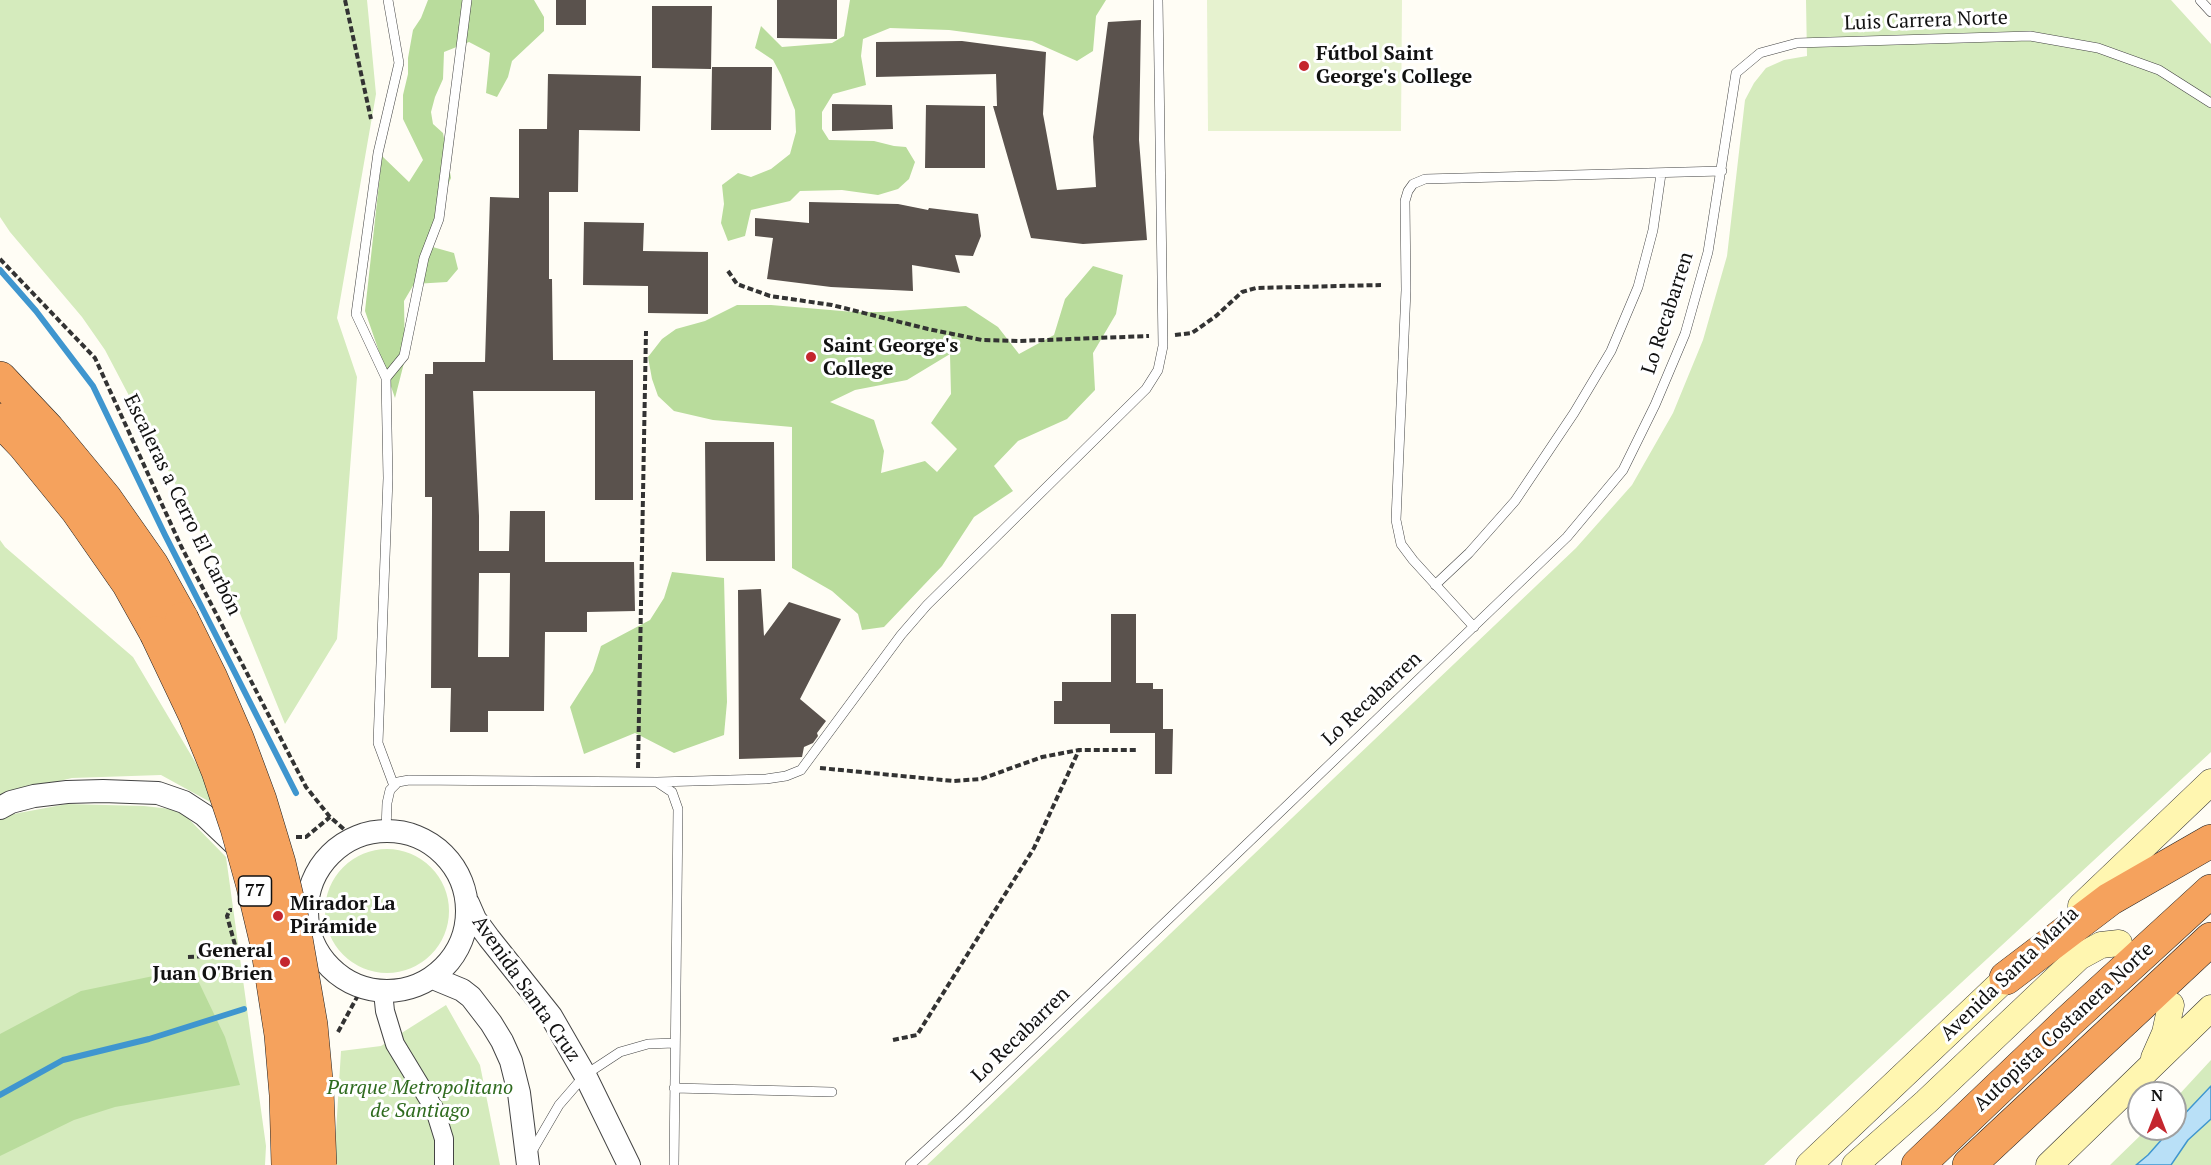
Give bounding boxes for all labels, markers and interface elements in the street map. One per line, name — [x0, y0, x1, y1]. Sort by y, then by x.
street label: Luis Carrera Norte — [1844, 6, 2008, 36]
place label: Fútbol Saint George's College — [1316, 42, 1472, 89]
marker: Fútbol Saint George's College — [1297, 59, 1311, 73]
street label: Lo Recabarren — [1637, 249, 1699, 377]
place label: Saint George's College — [823, 334, 958, 381]
marker: Saint George's College — [804, 350, 818, 364]
street label: Escaleras a Cerro El Carbón — [118, 391, 246, 619]
street label: Lo Recabarren — [1317, 647, 1427, 751]
road number: 77 — [238, 876, 272, 906]
place label: Mirador La Pirámide — [290, 892, 396, 939]
street label: Avenida Santa María — [1936, 902, 2084, 1046]
marker: Mirador La Pirámide — [271, 909, 285, 923]
street label: Avenida Santa Cruz — [467, 911, 585, 1067]
street label: Autopista Costanera Norte — [1969, 937, 2159, 1117]
place label: General Juan O'Brien — [153, 939, 273, 986]
marker: General Juan O'Brien — [278, 955, 292, 969]
street label: Lo Recabarren — [967, 982, 1075, 1088]
park label: Parque Metropolitano de Santiago — [327, 1076, 513, 1123]
north arrow — [2127, 1081, 2187, 1141]

